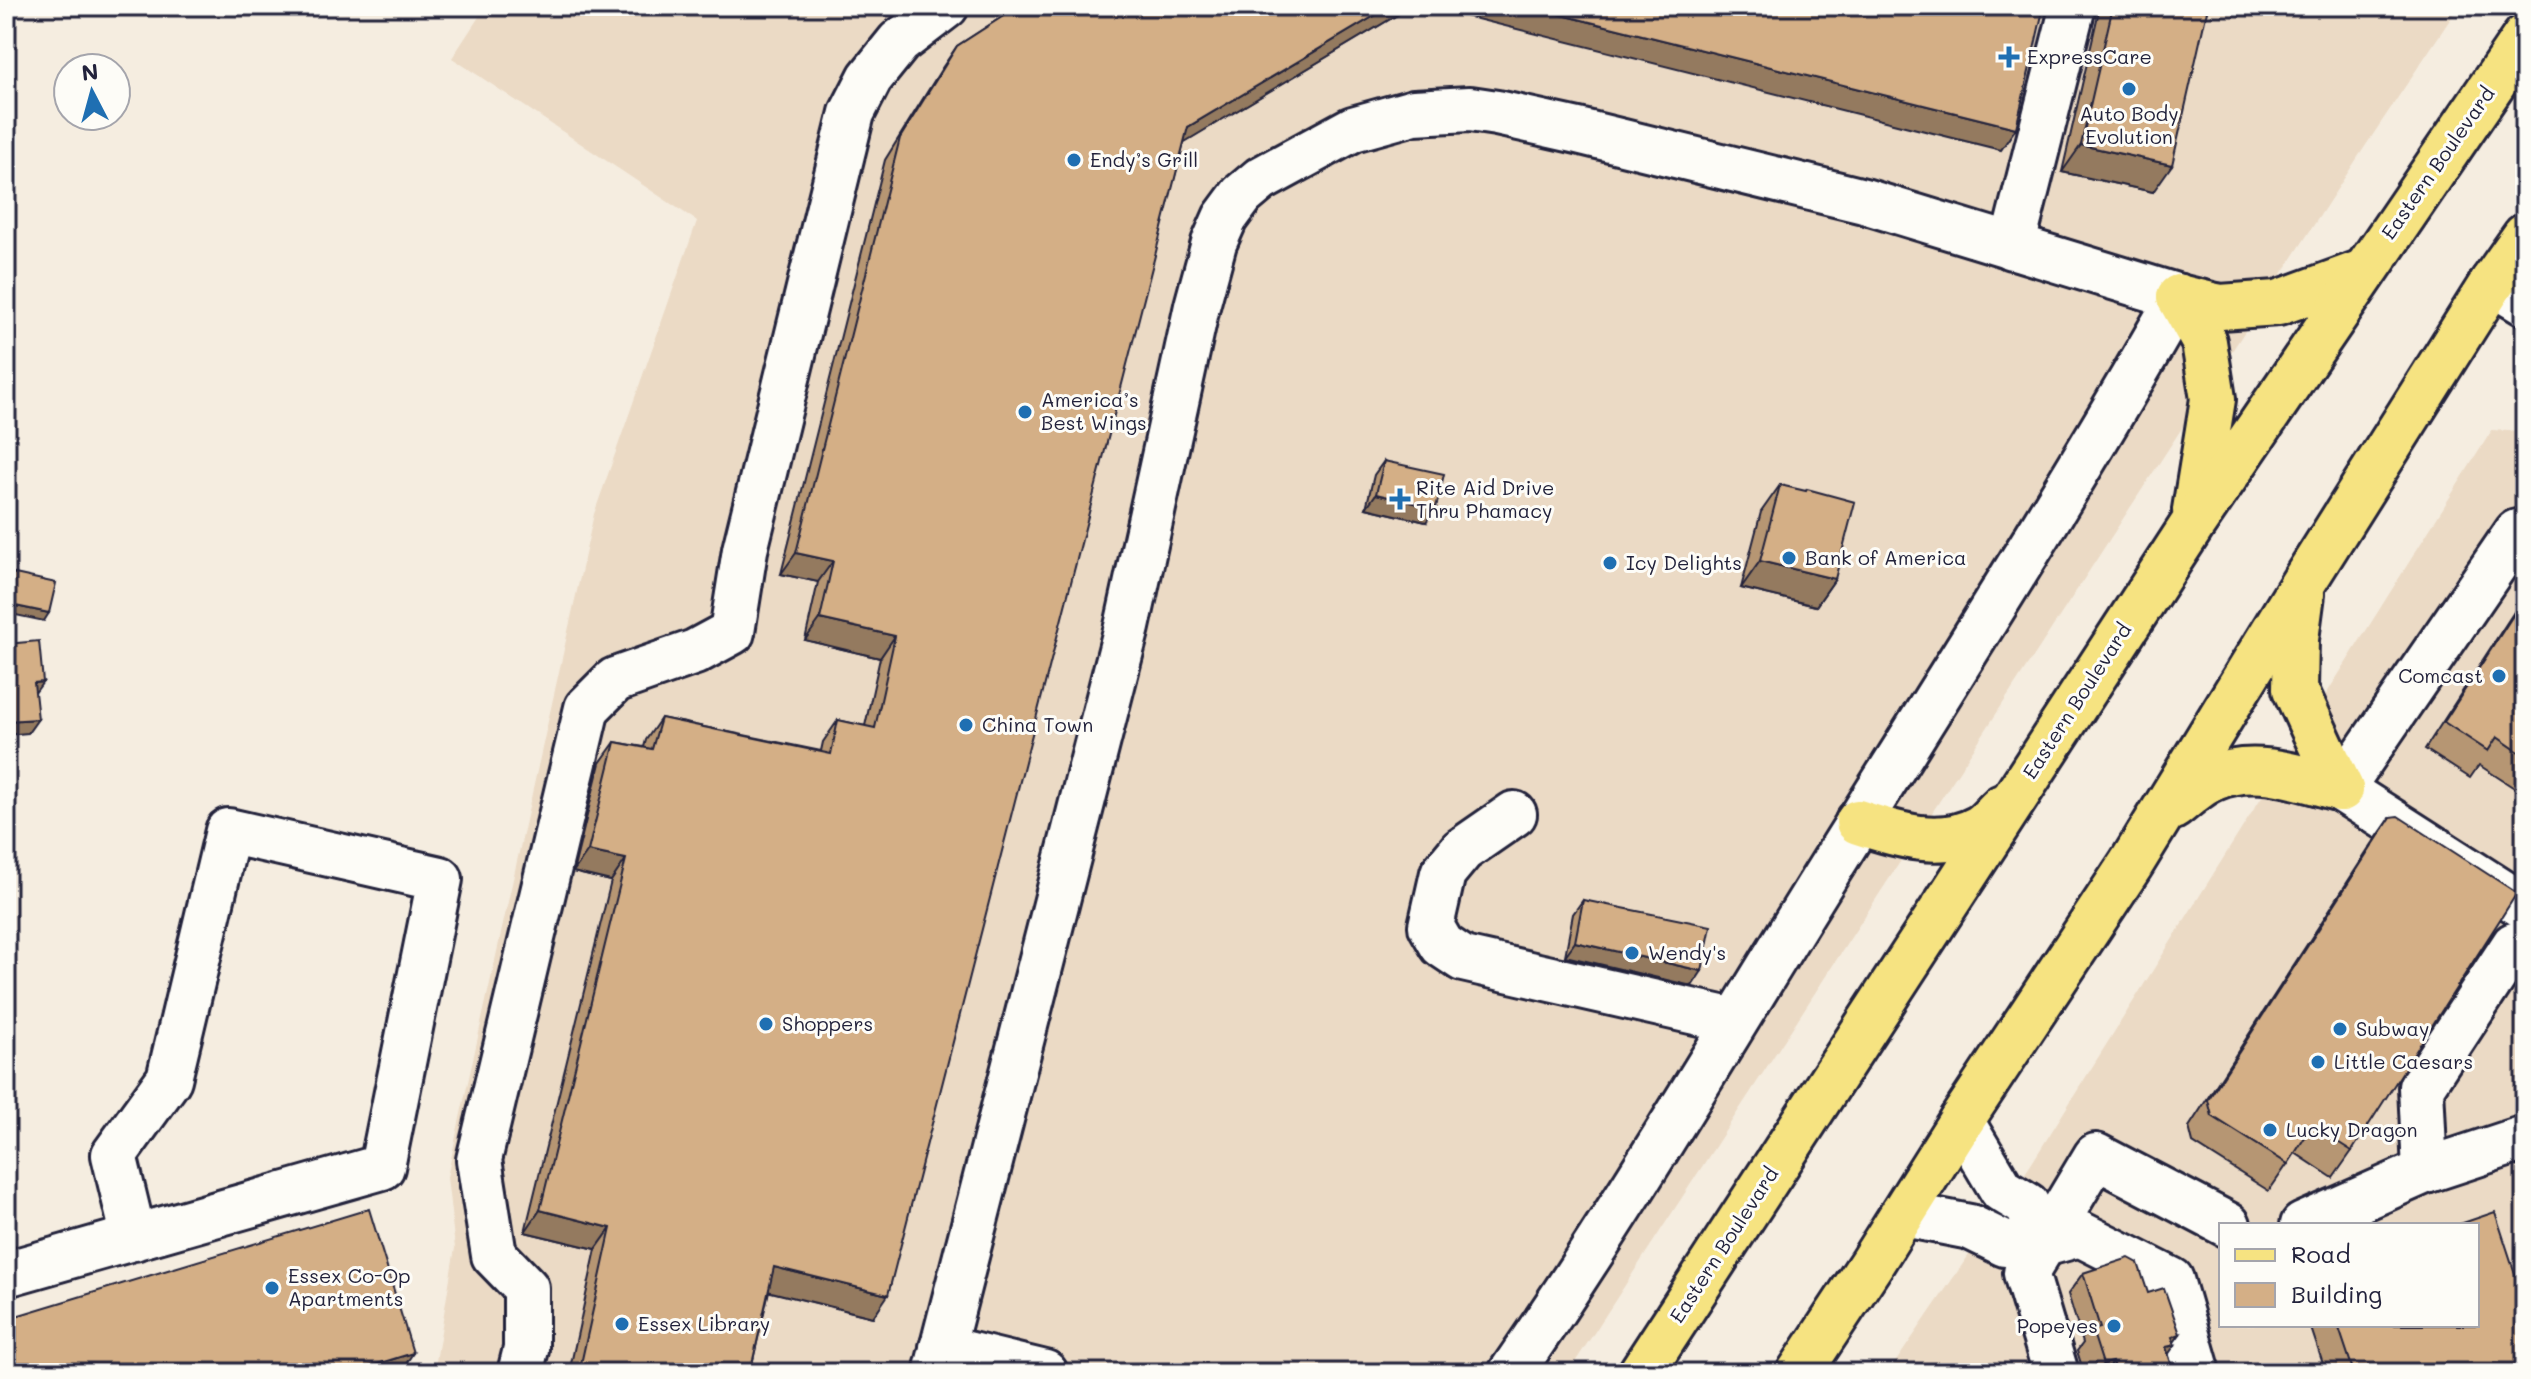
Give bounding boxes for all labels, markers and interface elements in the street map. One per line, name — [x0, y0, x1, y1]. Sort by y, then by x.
place label: ExpressCare — [2027, 43, 2152, 69]
marker: ExpressCare — [1998, 46, 2020, 68]
north arrow — [52, 52, 132, 132]
text: N — [80, 56, 100, 87]
marker: Auto Body Evolution — [2120, 80, 2138, 98]
street label: Eastern Boulevard — [2375, 81, 2500, 244]
place label: Auto Body Evolution — [2079, 100, 2179, 149]
place label: Endy’s Grill — [1090, 146, 1198, 172]
marker: Endy’s Grill — [1065, 151, 1083, 169]
place label: America’s Best Wings — [1041, 386, 1147, 435]
marker: America’s Best Wings — [1016, 403, 1034, 421]
place label: Rite Aid Drive Thru Phamacy — [1416, 474, 1554, 523]
marker: Rite Aid Drive Thru Phamacy — [1391, 490, 1409, 508]
place label: Bank of America — [1805, 544, 1967, 570]
place label: Icy Delights — [1626, 549, 1742, 575]
marker: Bank of America — [1780, 549, 1798, 567]
marker: Icy Delights — [1601, 554, 1619, 572]
street label: Eastern Boulevard — [2016, 618, 2136, 783]
place label: Comcast — [2398, 662, 2483, 688]
marker: Comcast — [2490, 667, 2508, 685]
place label: China Town — [982, 711, 1093, 737]
marker: China Town — [957, 716, 975, 734]
place label: Wendy's — [1648, 939, 1726, 965]
marker: Wendy's — [1623, 944, 1641, 962]
place label: Shoppers — [782, 1010, 873, 1036]
marker: Shoppers — [757, 1015, 775, 1033]
place label: Subway — [2356, 1015, 2429, 1041]
marker: Subway — [2331, 1020, 2349, 1038]
place label: Little Caesars — [2334, 1048, 2473, 1074]
marker: Little Caesars — [2309, 1053, 2327, 1071]
place label: Lucky Dragon — [2286, 1116, 2417, 1142]
marker: Lucky Dragon — [2261, 1121, 2279, 1139]
street label: Eastern Boulevard — [1663, 1162, 1783, 1327]
legend — [2219, 1223, 2479, 1327]
text: Road — [2291, 1238, 2351, 1269]
place label: Essex Co-Op Apartments — [288, 1262, 411, 1311]
text: Building — [2291, 1278, 2382, 1309]
marker: Essex Co-Op Apartments — [263, 1279, 281, 1297]
place label: Essex Library — [638, 1310, 770, 1336]
place label: Popeyes — [2017, 1312, 2098, 1338]
marker: Essex Library — [613, 1315, 631, 1333]
marker: Popeyes — [2105, 1317, 2123, 1335]

